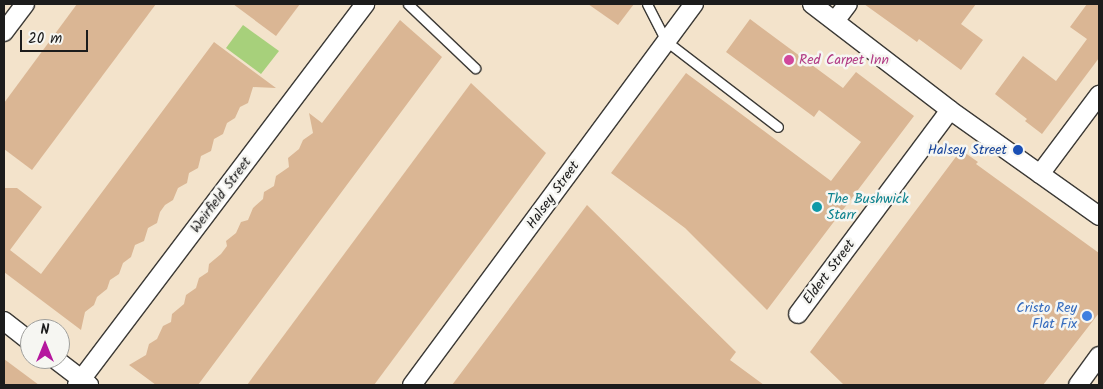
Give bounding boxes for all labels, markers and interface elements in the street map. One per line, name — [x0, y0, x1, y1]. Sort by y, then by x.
scale bar — [22, 20, 90, 52]
text: 20 m — [28, 27, 62, 51]
place label: Red Carpet Inn — [799, 52, 889, 68]
marker: Red Carpet Inn — [783, 54, 795, 66]
place label: Halsey Street — [928, 142, 1007, 158]
marker: Halsey Street — [1011, 143, 1025, 157]
street label: Weirfield Street — [187, 154, 255, 236]
street label: Halsey Street — [523, 158, 583, 232]
place label: The Bushwick Starr — [827, 191, 909, 223]
marker: The Bushwick Starr — [811, 201, 823, 213]
street label: Eldert Street — [799, 237, 859, 307]
place label: Cristo Rey Flat Fix — [1016, 300, 1077, 332]
marker: Cristo Rey Flat Fix — [1081, 310, 1093, 322]
north arrow — [20, 319, 70, 369]
text: N — [41, 319, 49, 341]

